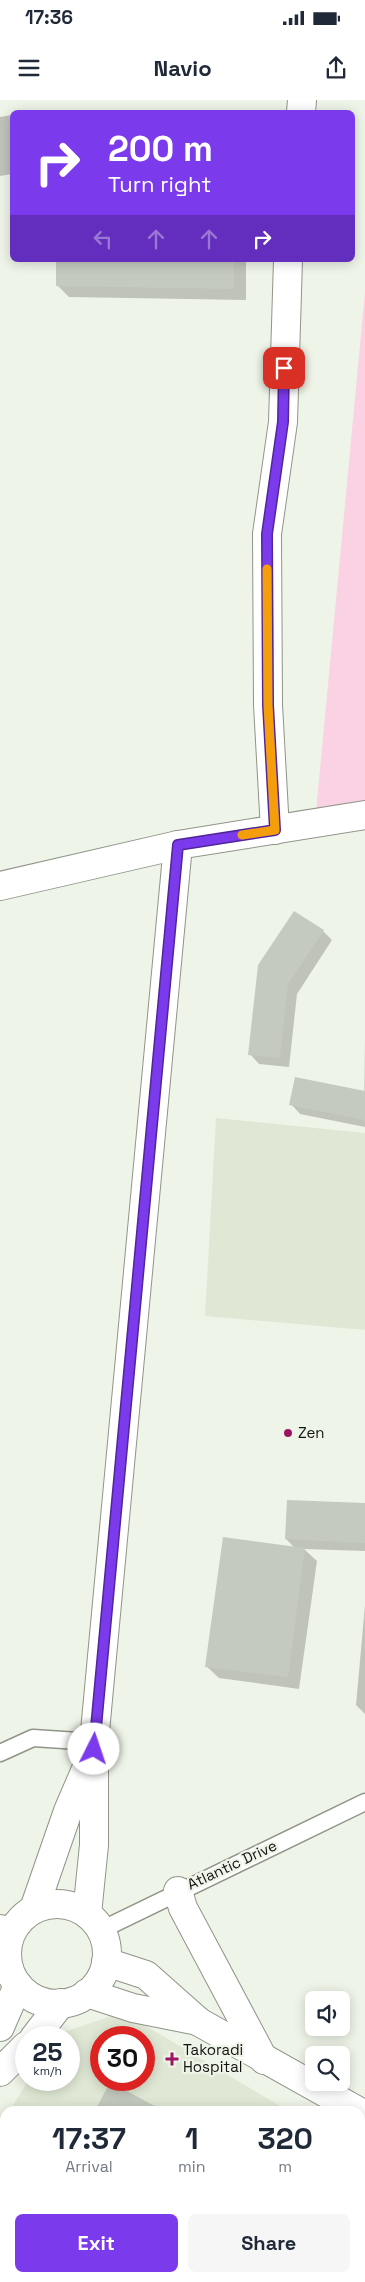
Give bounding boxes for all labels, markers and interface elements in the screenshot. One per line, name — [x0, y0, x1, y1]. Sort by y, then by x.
text: 17:36 — [25, 5, 73, 30]
icon: menu — [15, 54, 43, 82]
text: Navio — [153, 54, 212, 82]
icon: share — [322, 54, 350, 82]
text: 200 m — [108, 127, 213, 171]
icon: right — [25, 130, 90, 195]
text: Turn right — [108, 170, 211, 198]
icon: left — [89, 225, 117, 253]
icon: ahead — [142, 225, 170, 253]
icon: ahead — [195, 225, 223, 253]
icon: right — [248, 225, 276, 253]
pin — [263, 347, 305, 389]
icon: arrive — [270, 354, 298, 382]
place label: Zen — [298, 1423, 325, 1442]
marker: Zen — [282, 1427, 294, 1439]
position arrow — [67, 1722, 119, 1774]
street label: Atlantic Drive — [184, 1835, 280, 1894]
map controls — [305, 1991, 350, 2091]
button: sound — [305, 1991, 350, 2036]
speed limit sign: 30 — [90, 2026, 155, 2091]
text: 25 — [33, 2036, 62, 2068]
place label: Takoradi Hospital — [183, 2040, 243, 2076]
button: search — [305, 2046, 350, 2091]
marker: Takoradi Hospital — [165, 2052, 179, 2066]
text: km/h — [33, 2063, 62, 2079]
text: 17:37 — [52, 2119, 126, 2158]
text: 1 — [185, 2119, 199, 2158]
text: 320 — [257, 2119, 313, 2158]
text: Arrival — [65, 2156, 113, 2177]
text: min — [178, 2156, 205, 2177]
text: m — [278, 2156, 292, 2177]
button: Exit — [15, 2214, 178, 2272]
button: Share — [188, 2214, 350, 2272]

